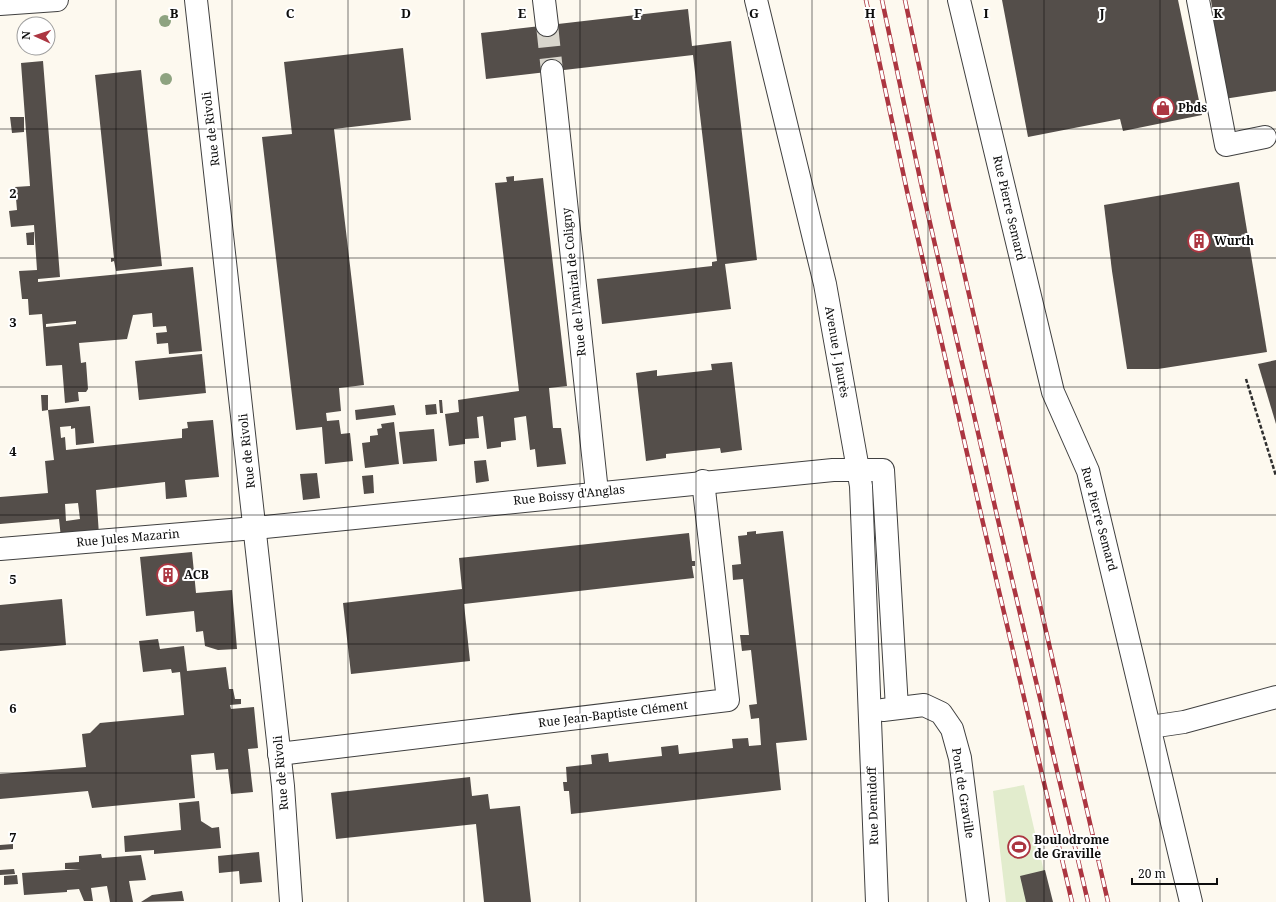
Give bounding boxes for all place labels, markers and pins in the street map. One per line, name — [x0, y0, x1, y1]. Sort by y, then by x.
shop icon: Pbds — [1150, 95, 1176, 121]
place label: Pbds — [1178, 99, 1207, 116]
building icon: Wurth — [1186, 228, 1212, 254]
place label: Wurth — [1214, 232, 1254, 249]
building icon: ACB — [155, 562, 181, 588]
place label: ACB — [184, 566, 209, 583]
place label: Boulodrome de Graville — [1034, 831, 1109, 862]
sports icon: Boulodrome de Graville — [1006, 834, 1032, 860]

